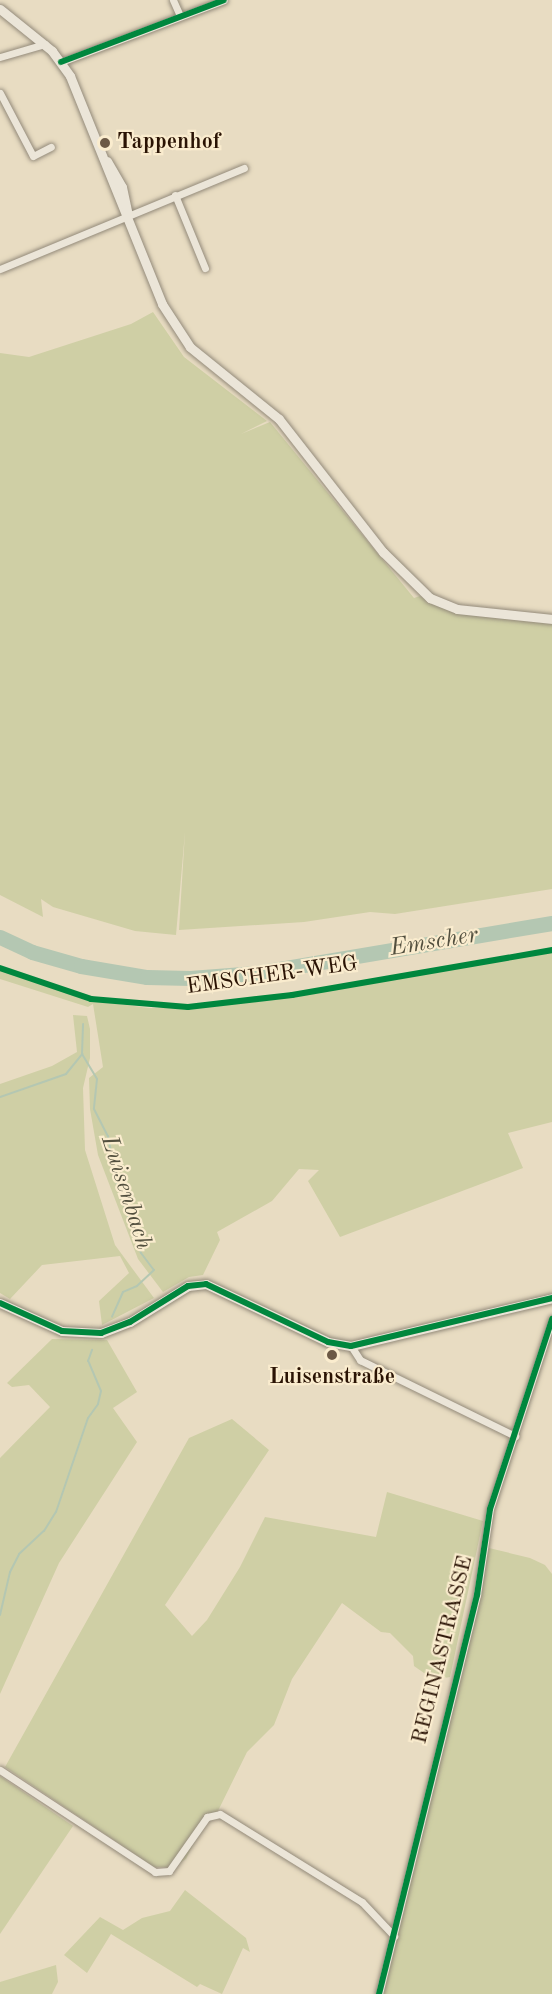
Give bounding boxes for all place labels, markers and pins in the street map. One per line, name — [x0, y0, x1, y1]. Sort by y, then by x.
place label: Tappenhof — [117, 130, 220, 156]
marker: Tappenhof — [98, 136, 112, 150]
marker: Luisenstraße — [325, 1348, 339, 1362]
place label: Luisenstraße — [269, 1365, 395, 1391]

